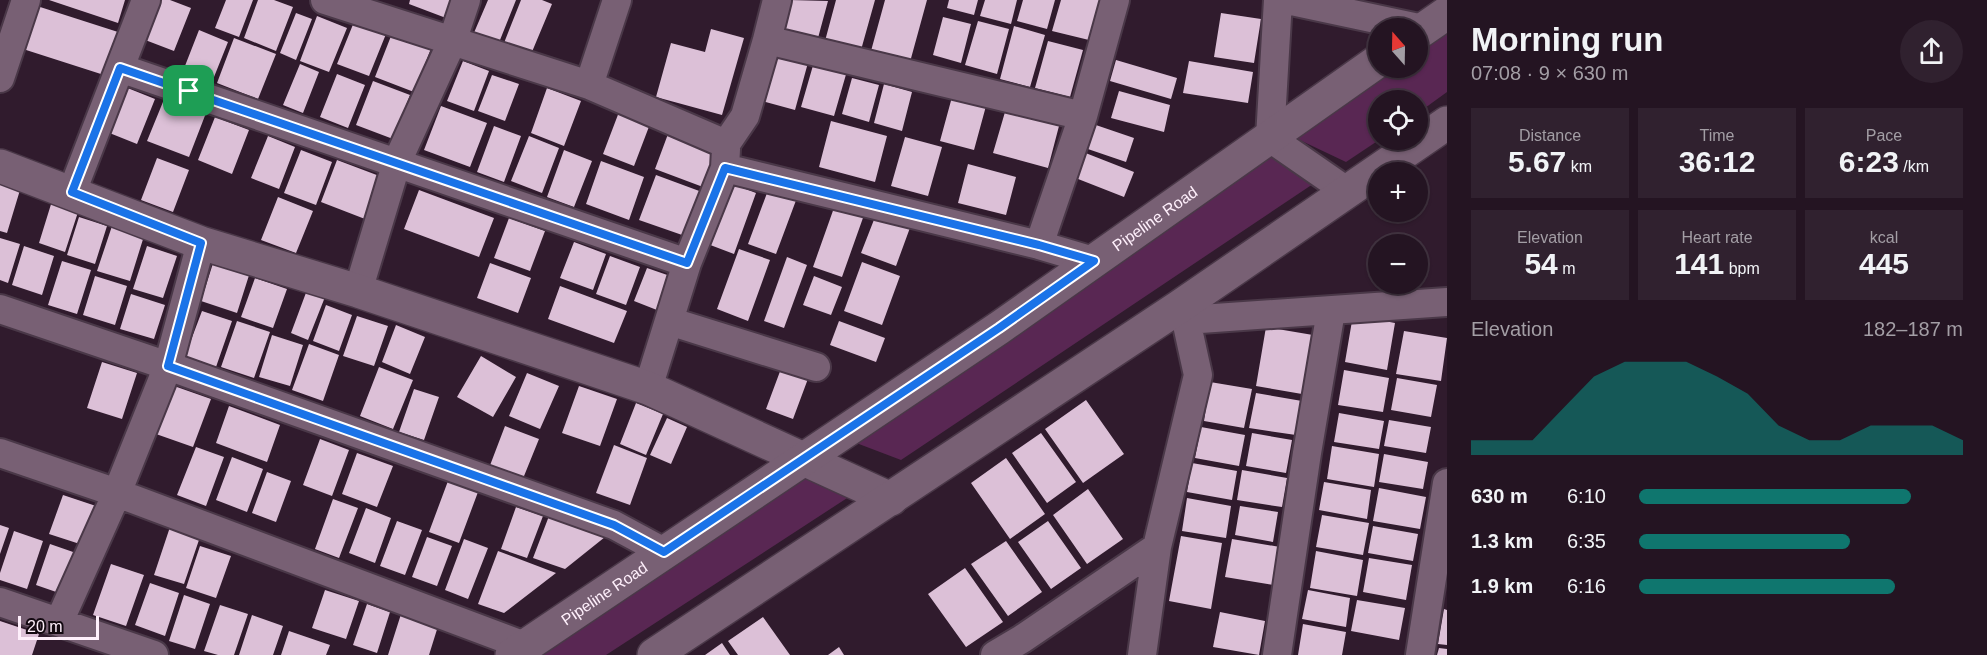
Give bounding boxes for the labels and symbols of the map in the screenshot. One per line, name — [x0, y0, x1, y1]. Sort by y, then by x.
north arrow — [1368, 18, 1428, 78]
pin — [163, 65, 214, 116]
street label: Pipeline Road — [1109, 183, 1200, 254]
street label: Pipeline Road — [558, 558, 650, 628]
scale bar — [18, 613, 99, 640]

